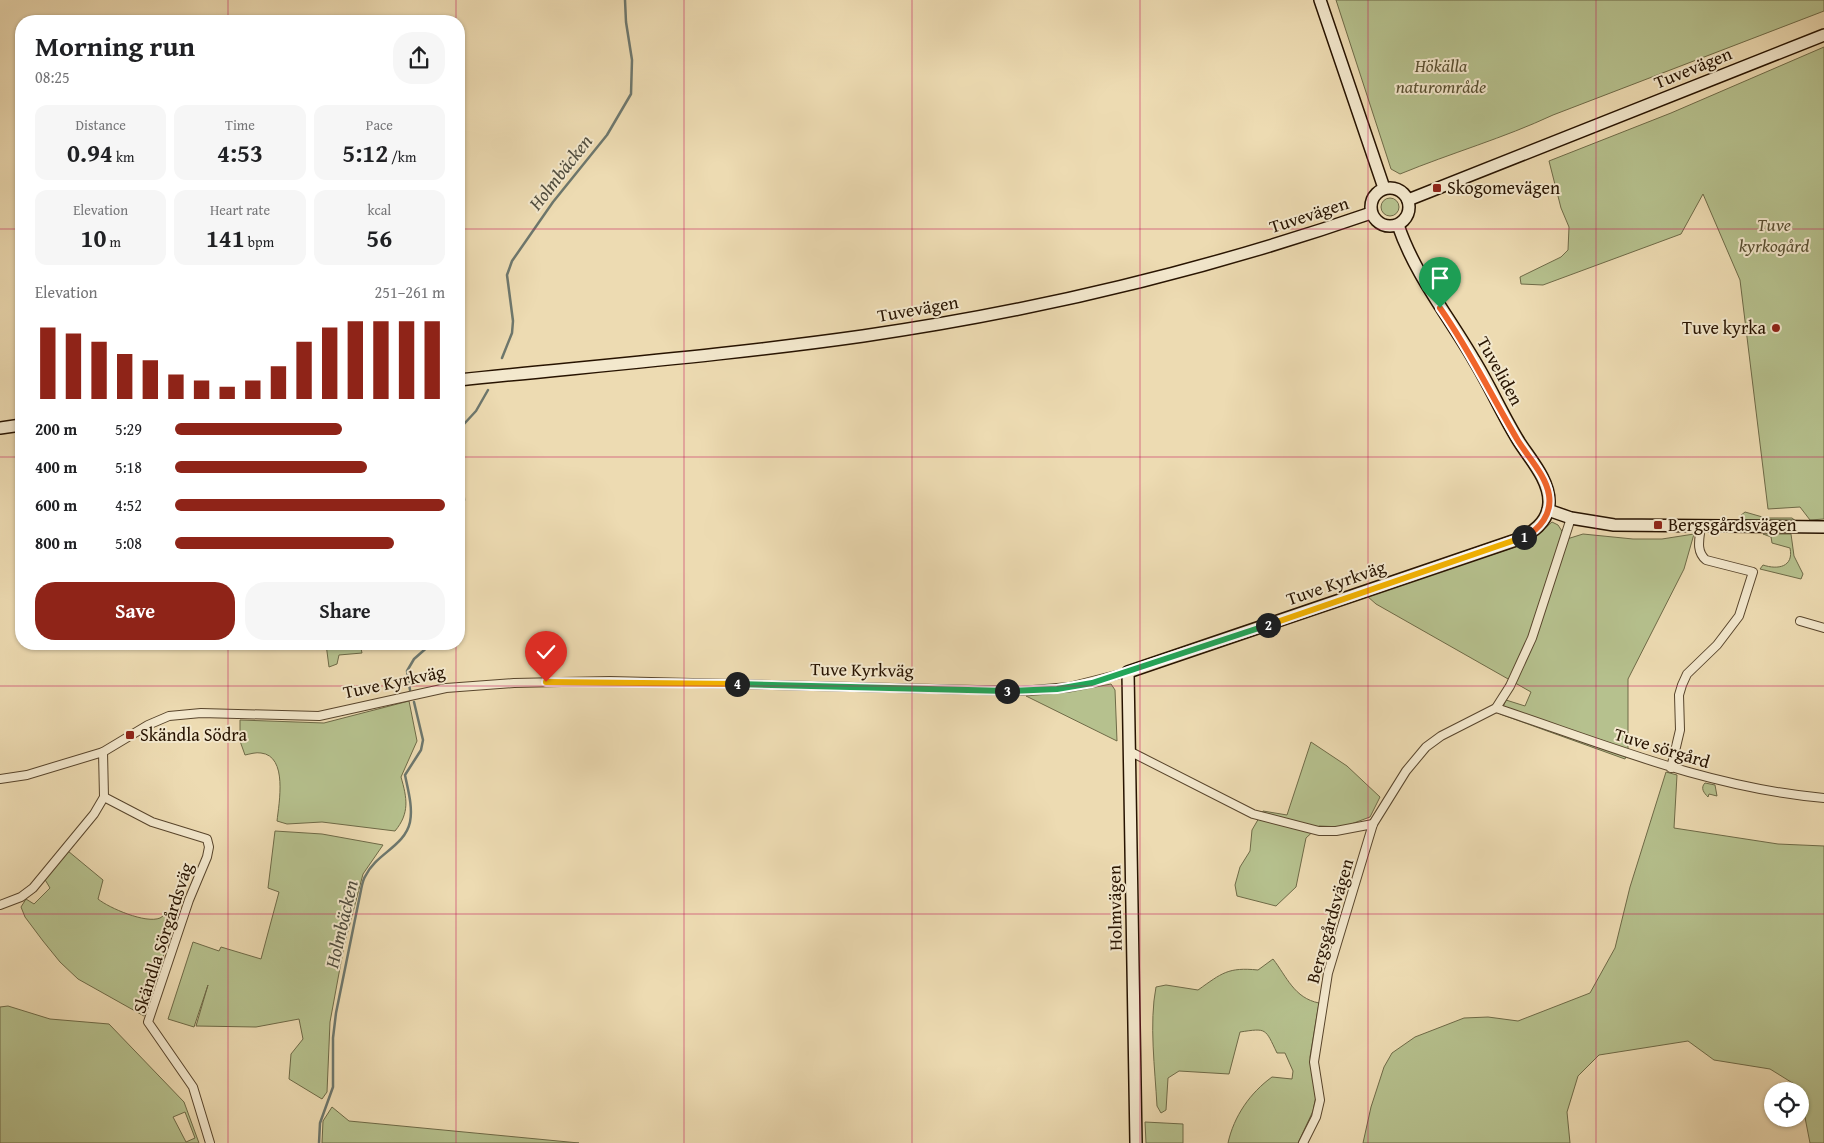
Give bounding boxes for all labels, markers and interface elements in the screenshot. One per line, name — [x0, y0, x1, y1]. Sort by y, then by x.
text: Morning run — [35, 25, 195, 66]
button: share — [393, 32, 445, 84]
street label: Tuvevägen — [1650, 40, 1736, 95]
park label: Hökälla naturområde — [1396, 52, 1486, 100]
text: 08:25 — [35, 65, 70, 89]
text: Distance — [76, 115, 126, 135]
text: Time — [225, 115, 255, 135]
text: Pace — [366, 115, 393, 135]
water label: Holmbäcken — [521, 128, 599, 217]
text: 0.94 — [67, 135, 113, 171]
text: 4:53 — [217, 135, 263, 171]
text: 5:12 — [342, 135, 388, 171]
text: km — [113, 147, 134, 167]
text: /km — [388, 147, 416, 167]
place label: Skogomevägen — [1447, 174, 1560, 201]
marker: Skogomevägen — [1431, 182, 1443, 194]
street label: Tuvevägen — [1266, 189, 1352, 240]
text: Elevation — [73, 200, 128, 220]
text: Heart rate — [210, 200, 270, 220]
text: kcal — [367, 200, 391, 220]
park label: Tuve kyrkogård — [1739, 211, 1810, 259]
text: 10 — [80, 220, 106, 256]
text: 141 — [206, 220, 245, 256]
text: 56 — [366, 220, 392, 256]
text: m — [106, 232, 121, 252]
text: bpm — [245, 232, 274, 252]
pin — [1419, 257, 1461, 308]
icon: arrive — [1426, 264, 1454, 292]
text: Elevation — [35, 280, 98, 304]
text: 251–261 m — [375, 280, 445, 304]
street label: Tuvevägen — [875, 288, 961, 329]
place label: Tuve kyrka — [1682, 314, 1766, 341]
marker: Tuve kyrka — [1770, 322, 1782, 334]
street label: Tuveliden — [1470, 331, 1530, 410]
text: 200 m — [35, 417, 77, 441]
text: 5:29 — [115, 417, 142, 441]
text: 400 m — [35, 455, 77, 479]
text: 5:18 — [115, 455, 142, 479]
text: 600 m — [35, 493, 77, 517]
text: 4:52 — [115, 493, 142, 517]
place label: Bergsgårdsvägen — [1668, 511, 1797, 538]
marker: Bergsgårdsvägen — [1652, 519, 1664, 531]
pin: 1 — [1512, 524, 1536, 550]
text: 1 — [1521, 527, 1528, 547]
text: 800 m — [35, 531, 77, 555]
text: 5:08 — [115, 531, 142, 555]
street label: Tuve Kyrkväg — [1283, 553, 1389, 612]
button: Save — [35, 582, 235, 640]
button: Share — [245, 582, 445, 640]
pin: 2 — [1256, 612, 1280, 638]
text: 2 — [1265, 615, 1272, 635]
pin — [525, 631, 567, 682]
icon: check — [532, 638, 560, 666]
street label: Tuve Kyrkväg — [810, 655, 914, 684]
street label: Tuve Kyrkväg — [341, 658, 447, 705]
pin: 4 — [724, 672, 750, 696]
text: 4 — [734, 674, 741, 694]
pin: 3 — [994, 678, 1020, 704]
text: 3 — [1004, 681, 1011, 701]
street label: Tuve sörgård — [1611, 720, 1714, 775]
place label: Skändla Södra — [140, 721, 247, 748]
marker: Skändla Södra — [124, 729, 136, 741]
street label: Bergsgårdsvägen — [1299, 855, 1360, 986]
street label: Skändla Sörgårdsväg — [125, 859, 200, 1017]
street label: Holmvägen — [1100, 865, 1129, 951]
water label: Holmbäcken — [317, 877, 365, 972]
map controls — [1764, 1082, 1809, 1127]
button: locate — [1764, 1082, 1809, 1127]

